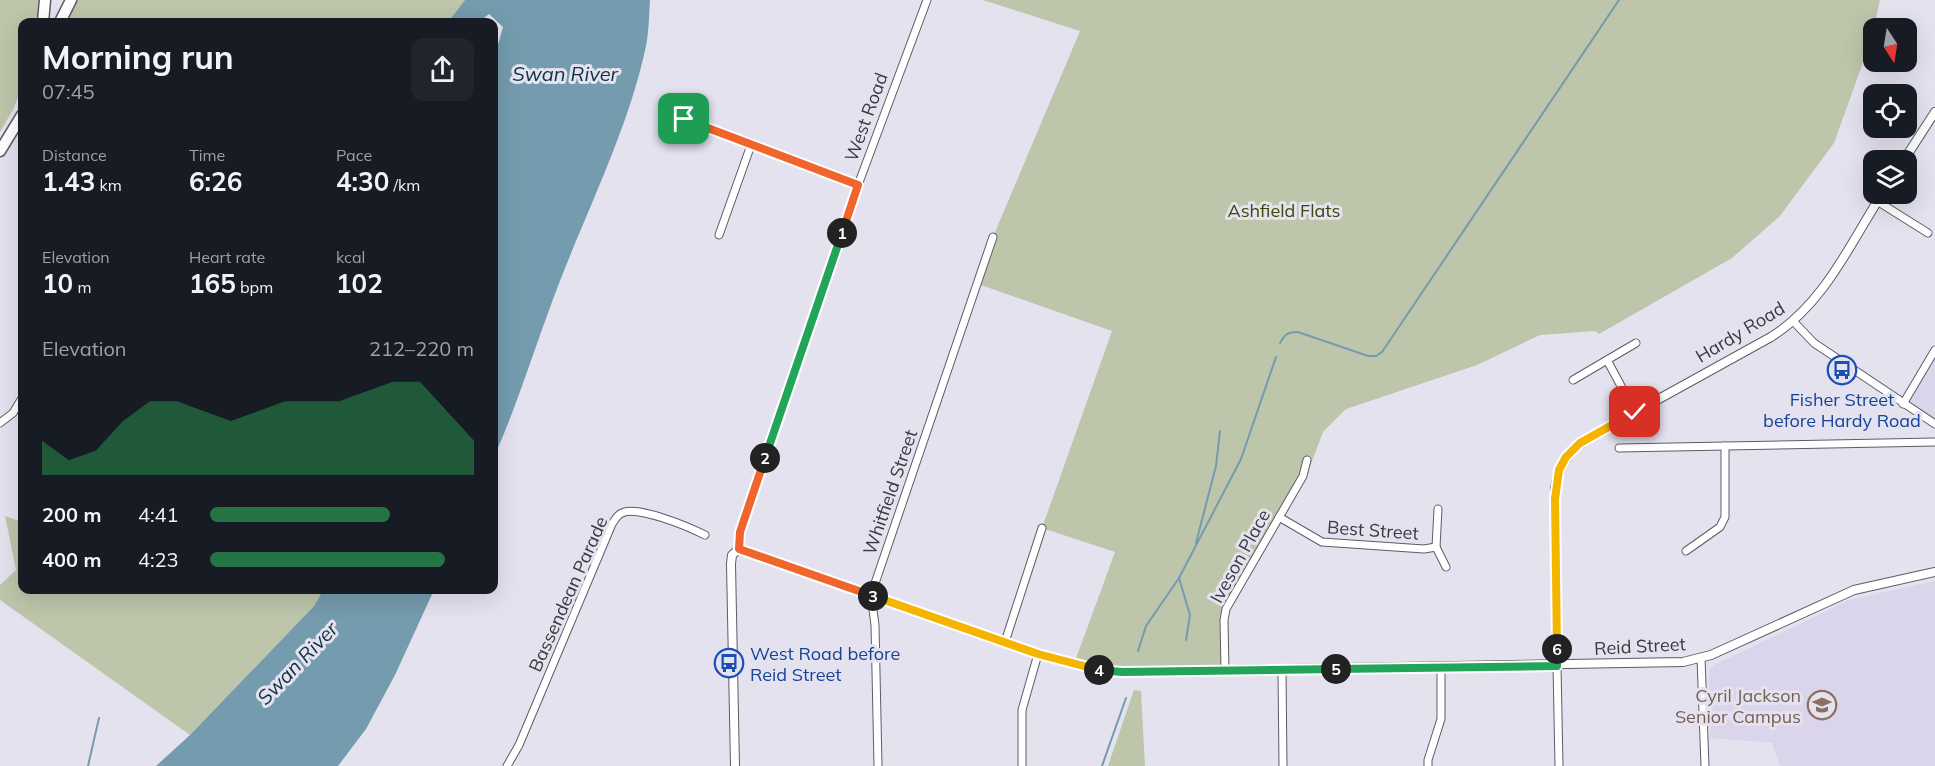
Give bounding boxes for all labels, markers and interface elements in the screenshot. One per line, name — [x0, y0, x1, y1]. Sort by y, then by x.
north arrow — [1863, 18, 1917, 72]
map controls — [1863, 18, 1917, 204]
text: Morning run — [42, 36, 234, 77]
button: share — [411, 38, 474, 101]
water label: Swan River — [512, 61, 619, 86]
street label: West Road — [839, 70, 893, 164]
text: 07:45 — [42, 79, 95, 104]
button: locate — [1863, 84, 1917, 138]
pin — [658, 93, 709, 144]
icon: arrive — [667, 102, 700, 135]
text: Distance — [42, 145, 107, 165]
text: Time — [189, 145, 225, 165]
text: Pace — [336, 145, 372, 165]
button: layers — [1863, 150, 1917, 204]
text: 1.43 — [42, 165, 95, 198]
text: 6:26 — [189, 165, 242, 198]
text: 4:30 — [336, 165, 389, 198]
text: km — [95, 175, 122, 195]
text: /km — [389, 175, 420, 195]
park label: Ashfield Flats — [1228, 199, 1341, 222]
pin: 1 — [827, 218, 857, 248]
text: 1 — [837, 223, 847, 243]
text: Elevation — [42, 247, 110, 267]
text: Heart rate — [189, 247, 265, 267]
text: kcal — [336, 247, 365, 267]
text: 10 — [42, 267, 73, 300]
text: 165 — [189, 267, 236, 300]
text: 102 — [336, 267, 383, 300]
text: m — [73, 277, 91, 297]
text: bpm — [236, 277, 273, 297]
street label: Hardy Road — [1691, 296, 1789, 368]
text: Elevation — [42, 336, 127, 361]
text: 212–220 m — [369, 336, 474, 361]
bus stop icon: Fisher Street before Hardy Road — [1826, 354, 1858, 386]
pin — [1609, 386, 1660, 437]
place label: Fisher Street before Hardy Road — [1763, 388, 1921, 432]
icon: check — [1618, 395, 1651, 428]
street label: Whitfield Street — [858, 426, 922, 558]
pin: 2 — [750, 443, 780, 473]
text: 2 — [760, 448, 770, 468]
text: 200 m — [42, 502, 101, 527]
text: 4:41 — [138, 502, 179, 527]
street label: Iveson Place — [1205, 505, 1275, 607]
street label: Bassendean Parade — [523, 513, 613, 675]
street label: Best Street — [1326, 515, 1420, 545]
text: 400 m — [42, 547, 101, 572]
text: 4:23 — [138, 547, 179, 572]
pin: 3 — [858, 581, 888, 611]
text: 3 — [868, 586, 878, 606]
water label: Swan River — [251, 616, 343, 710]
street label: Reid Street — [1594, 632, 1686, 660]
pin: 6 — [1542, 634, 1572, 664]
text: 6 — [1552, 639, 1562, 659]
place label: West Road before Reid Street — [750, 642, 900, 686]
bus stop icon: West Road before Reid Street — [713, 647, 745, 679]
pin: 5 — [1321, 654, 1351, 684]
pin: 4 — [1084, 655, 1114, 685]
text: 5 — [1331, 659, 1341, 679]
text: 4 — [1094, 660, 1104, 680]
place label: Cyril Jackson Senior Campus — [1675, 684, 1801, 728]
school or university icon: Cyril Jackson Senior Campus — [1806, 689, 1838, 721]

